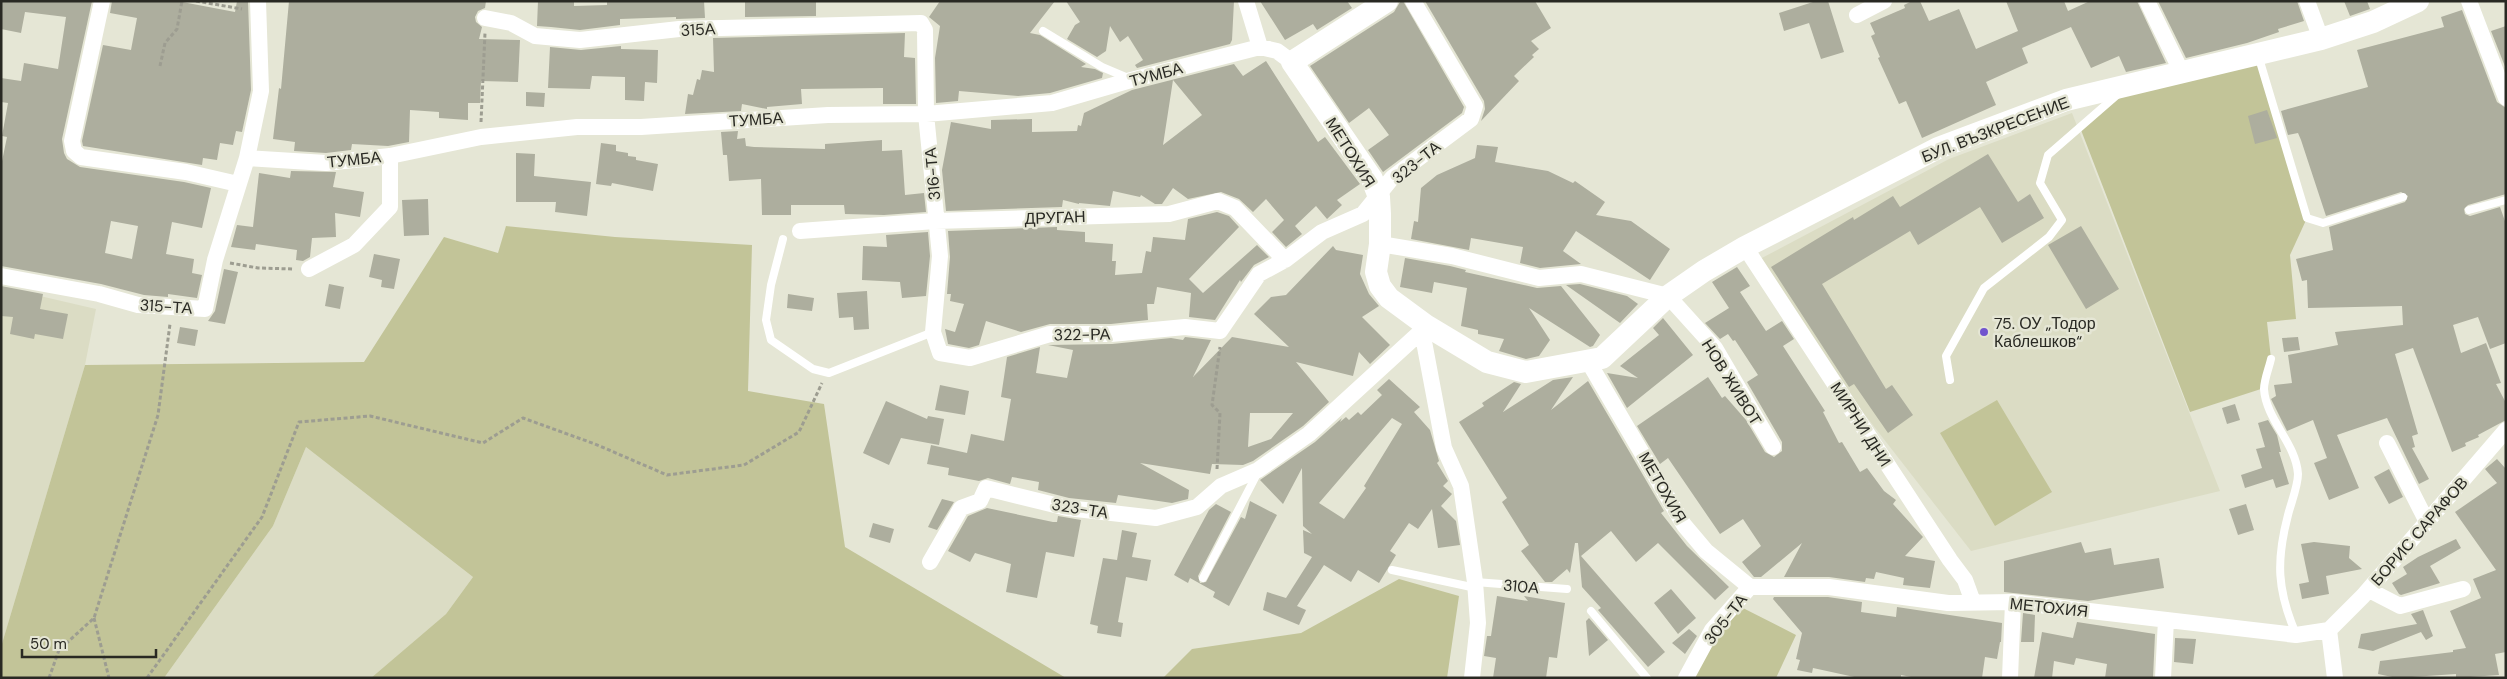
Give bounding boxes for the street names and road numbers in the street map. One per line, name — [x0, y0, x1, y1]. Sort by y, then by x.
street label: 315А — [680, 18, 716, 41]
street label: ТУМБА — [1127, 57, 1185, 92]
street label: БУЛ. ВЪЗКРЕСЕНИЕ — [1918, 92, 2072, 167]
street label: ТУМБА — [728, 107, 784, 132]
street label: МЕТОХИЯ — [1321, 113, 1380, 191]
street label: 323-ТА — [1388, 136, 1445, 188]
street label: ТУМБА — [326, 146, 382, 173]
street label: 316-ТА — [920, 146, 945, 201]
street label: ДРУГАН — [1024, 206, 1086, 229]
street label: 315-ТА — [139, 294, 193, 319]
street label: 322-РА — [1053, 324, 1111, 345]
street label: НОВ ЖИВОТ — [1697, 335, 1766, 429]
street label: МИРНИ ДНИ — [1825, 378, 1896, 471]
street label: МЕТОХИЯ — [1634, 448, 1691, 526]
street label: БОРИС САРАФОВ — [2366, 472, 2472, 590]
street label: 323-ТА — [1050, 494, 1110, 523]
street label: 310А — [1502, 574, 1540, 599]
street label: 305-ТА — [1699, 589, 1752, 649]
street label: МЕТОХИЯ — [2009, 593, 2089, 622]

